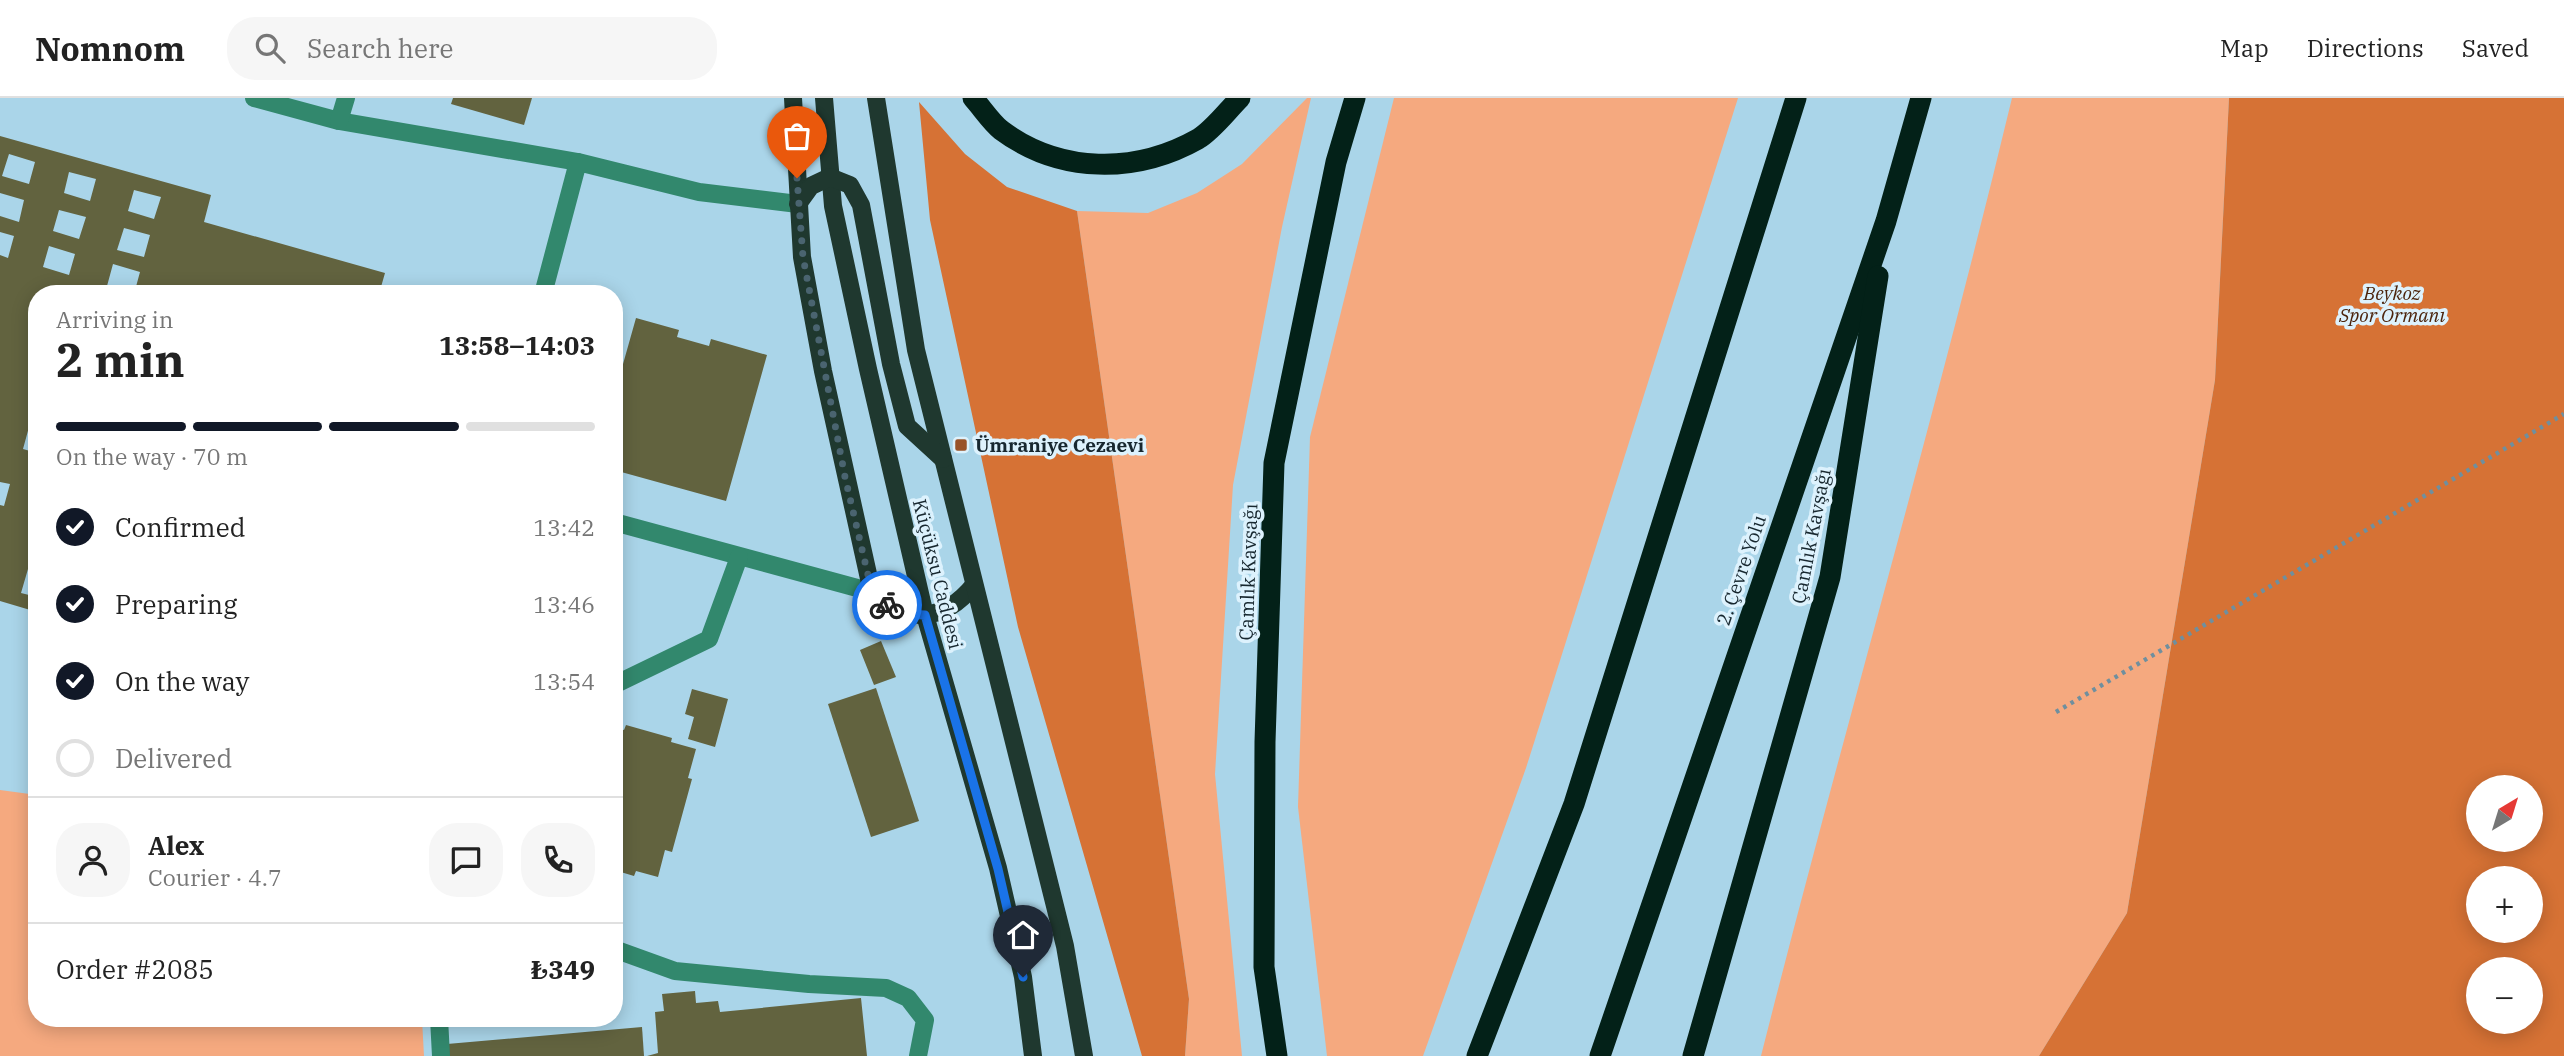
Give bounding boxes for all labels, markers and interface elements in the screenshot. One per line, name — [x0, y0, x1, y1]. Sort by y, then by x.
search box — [227, 17, 717, 80]
text: Nomnom — [35, 27, 185, 70]
icon: search — [251, 29, 289, 67]
text: Search here — [307, 31, 453, 65]
text: Map — [2220, 32, 2269, 64]
text: Directions — [2307, 32, 2424, 64]
text: Saved — [2462, 32, 2529, 64]
pin — [767, 106, 827, 178]
icon: bag — [778, 117, 816, 155]
park label: Beykoz Spor Ormanı — [2338, 281, 2445, 327]
text: Arriving in — [56, 304, 173, 334]
text: 13:58–14:03 — [439, 328, 595, 362]
text: 2 min — [56, 330, 185, 390]
place label: Ümraniye Cezaevi — [975, 433, 1144, 457]
marker: Ümraniye Cezaevi — [953, 437, 969, 453]
text: On the way · 70 m — [56, 441, 248, 471]
street label: Çamlık Kavşağı — [1786, 466, 1836, 606]
street label: Küçüksu Caddesi — [908, 496, 968, 652]
street label: Çamlık Kavşağı — [1234, 503, 1262, 641]
icon: check — [56, 508, 94, 546]
text: Confirmed — [115, 510, 246, 544]
street label: 2. Çevre Yolu — [1711, 511, 1771, 628]
text: 13:42 — [533, 512, 595, 542]
courier — [852, 570, 922, 640]
icon: check — [56, 585, 94, 623]
icon: bike — [868, 586, 906, 624]
text: Preparing — [115, 587, 237, 621]
text: 13:46 — [533, 589, 595, 619]
icon: check — [56, 662, 94, 700]
text: On the way — [115, 664, 249, 698]
text: 13:54 — [533, 666, 595, 696]
text: Delivered — [115, 741, 232, 775]
north arrow — [2466, 775, 2543, 852]
map controls — [2466, 775, 2543, 1034]
button: person — [56, 823, 130, 897]
button: chat — [429, 823, 503, 897]
button: phone — [521, 823, 595, 897]
text: Alex — [148, 828, 204, 862]
text: Courier · 4.7 — [148, 862, 282, 892]
button: + — [2466, 866, 2543, 943]
pin — [993, 905, 1053, 977]
icon: home — [1004, 916, 1042, 954]
text: Order #2085 — [56, 952, 214, 986]
text: ₺349 — [531, 952, 595, 986]
button: − — [2466, 957, 2543, 1034]

